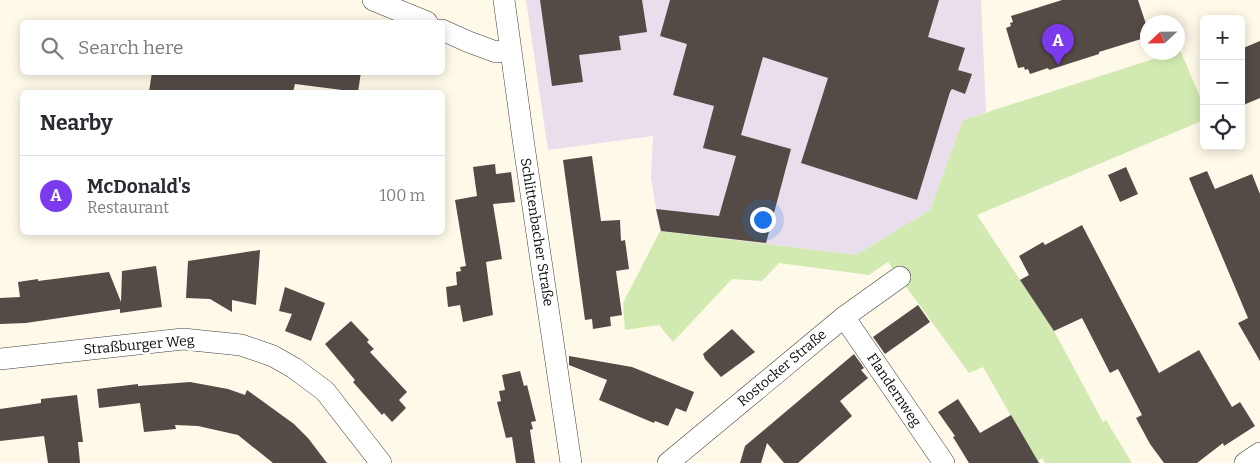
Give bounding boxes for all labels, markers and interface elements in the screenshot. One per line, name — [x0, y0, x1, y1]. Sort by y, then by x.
north arrow — [1140, 15, 1185, 60]
map controls — [1200, 15, 1245, 150]
button: + — [1200, 15, 1245, 60]
search box — [20, 20, 445, 75]
pin: A — [1042, 24, 1074, 65]
icon: search — [38, 34, 66, 62]
text: Search here — [78, 36, 183, 59]
button: − — [1200, 60, 1245, 105]
button: locate — [1200, 105, 1245, 150]
text: Nearby — [40, 110, 113, 136]
street label: Schlittenbacher Straße — [517, 157, 557, 307]
text: McDonald's — [87, 175, 191, 198]
text: A — [50, 186, 62, 205]
text: 100 m — [380, 186, 425, 205]
text: Restaurant — [87, 198, 169, 217]
your location — [750, 207, 776, 233]
street label: Rostocker Straße — [734, 326, 830, 410]
street label: Straßburger Weg — [83, 332, 195, 358]
street label: Flandernweg — [863, 350, 925, 430]

